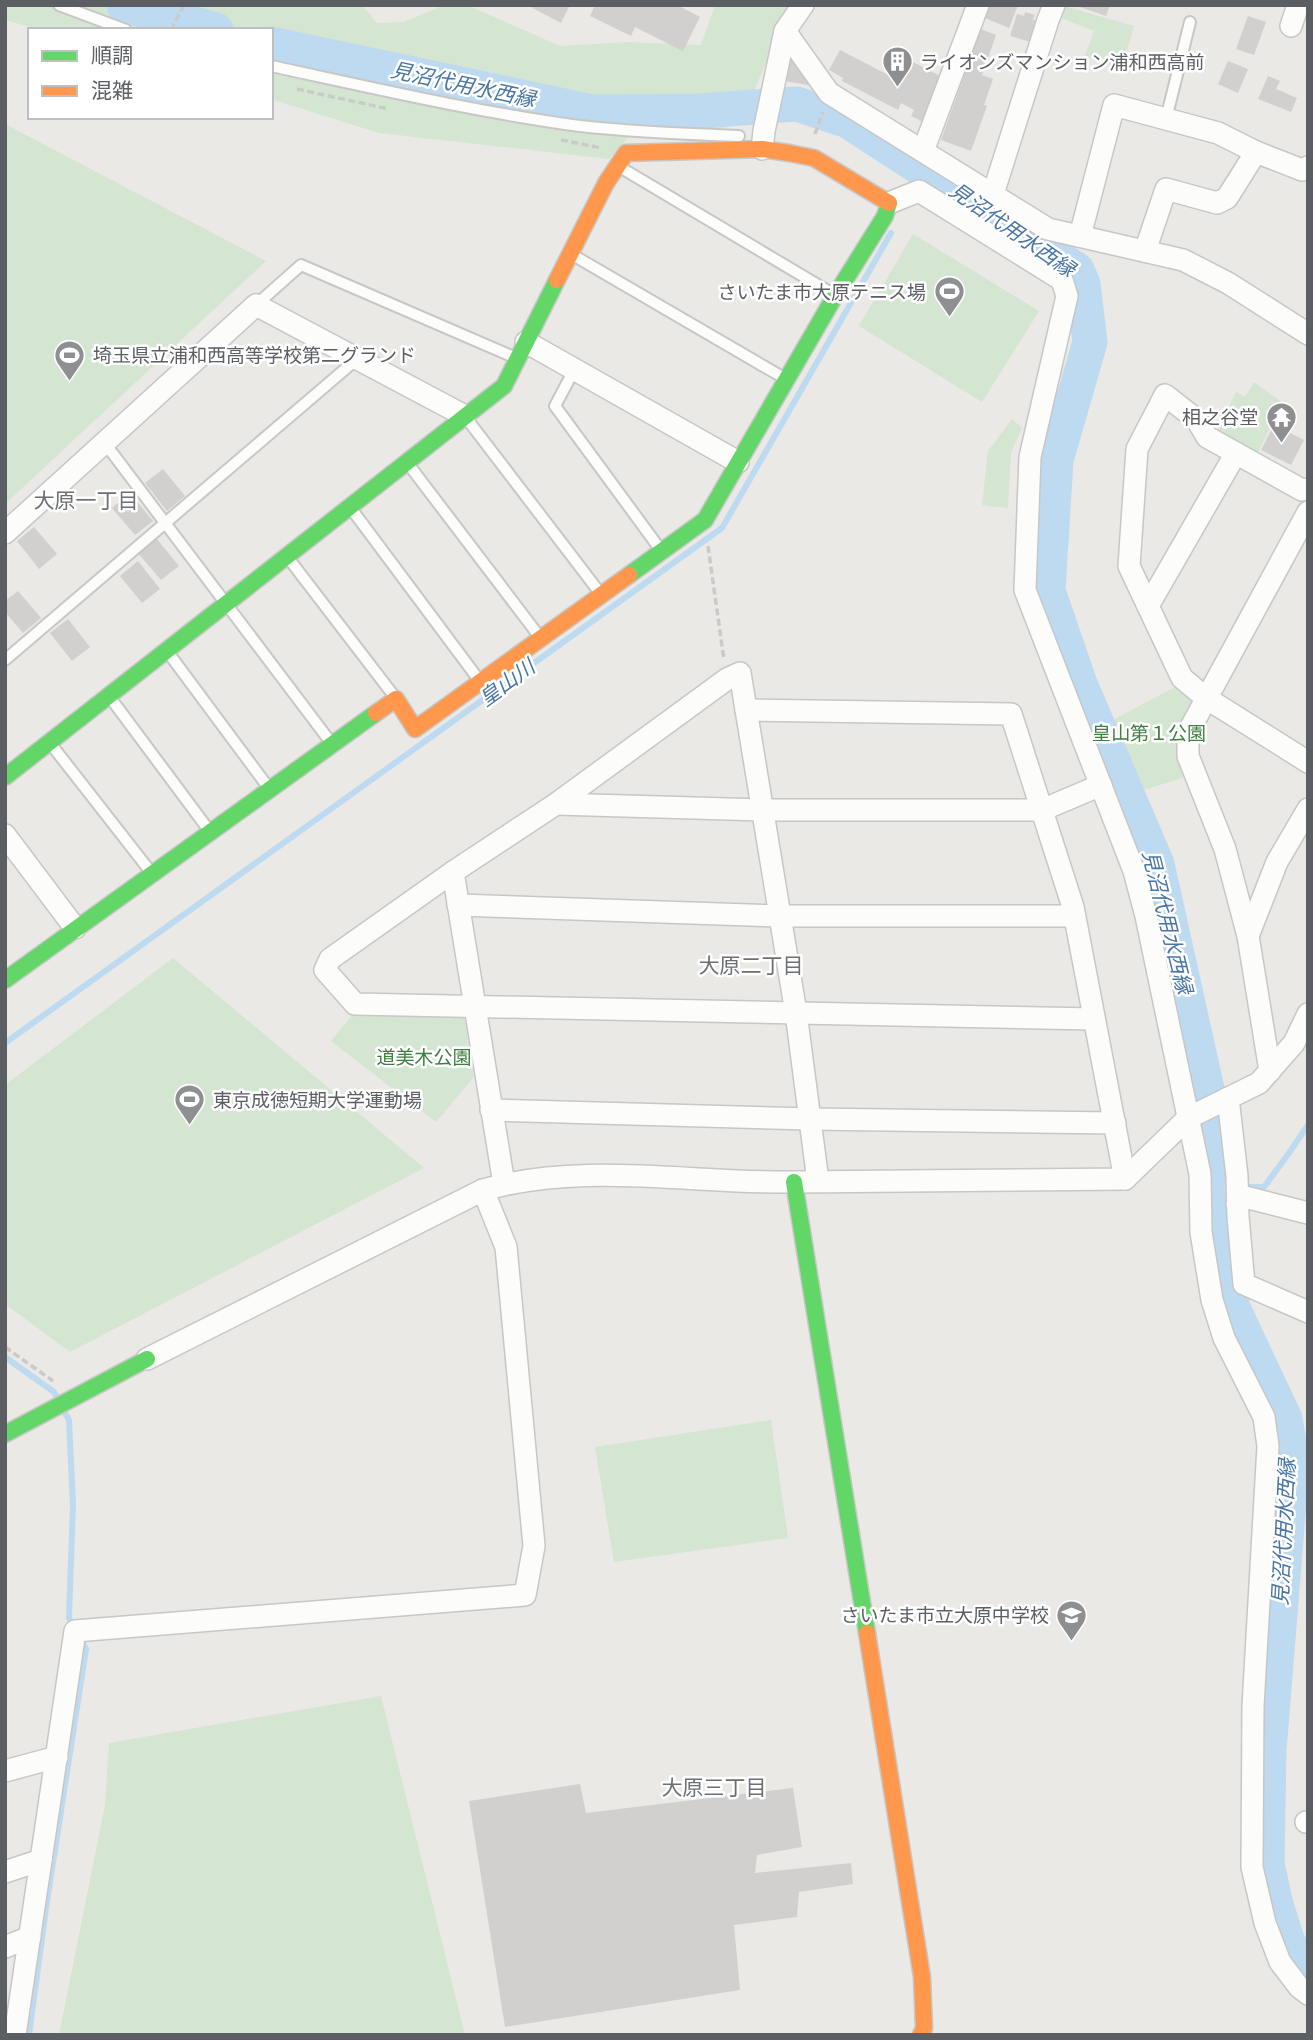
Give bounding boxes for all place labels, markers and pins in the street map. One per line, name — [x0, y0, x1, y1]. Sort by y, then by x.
building icon: ライオンズマンション浦和西高前 — [880, 45, 914, 89]
place label: ライオンズマンション浦和西高前 — [920, 51, 1205, 75]
sports icon: さいたま市大原テニス場 — [932, 275, 966, 319]
place label: さいたま市大原テニス場 — [718, 281, 926, 305]
sports icon: 埼玉県立浦和西高等学校第二グランド — [53, 338, 87, 382]
place label: 埼玉県立浦和西高等学校第二グランド — [93, 344, 416, 368]
temple icon: 相之谷堂 — [1264, 400, 1298, 444]
place label: 相之谷堂 — [1182, 406, 1258, 430]
sports icon: 東京成徳短期大学運動場 — [173, 1083, 207, 1127]
place label: 東京成徳短期大学運動場 — [213, 1089, 422, 1113]
school or university icon: さいたま市立大原中学校 — [1055, 1598, 1089, 1642]
place label: さいたま市立大原中学校 — [841, 1604, 1049, 1628]

